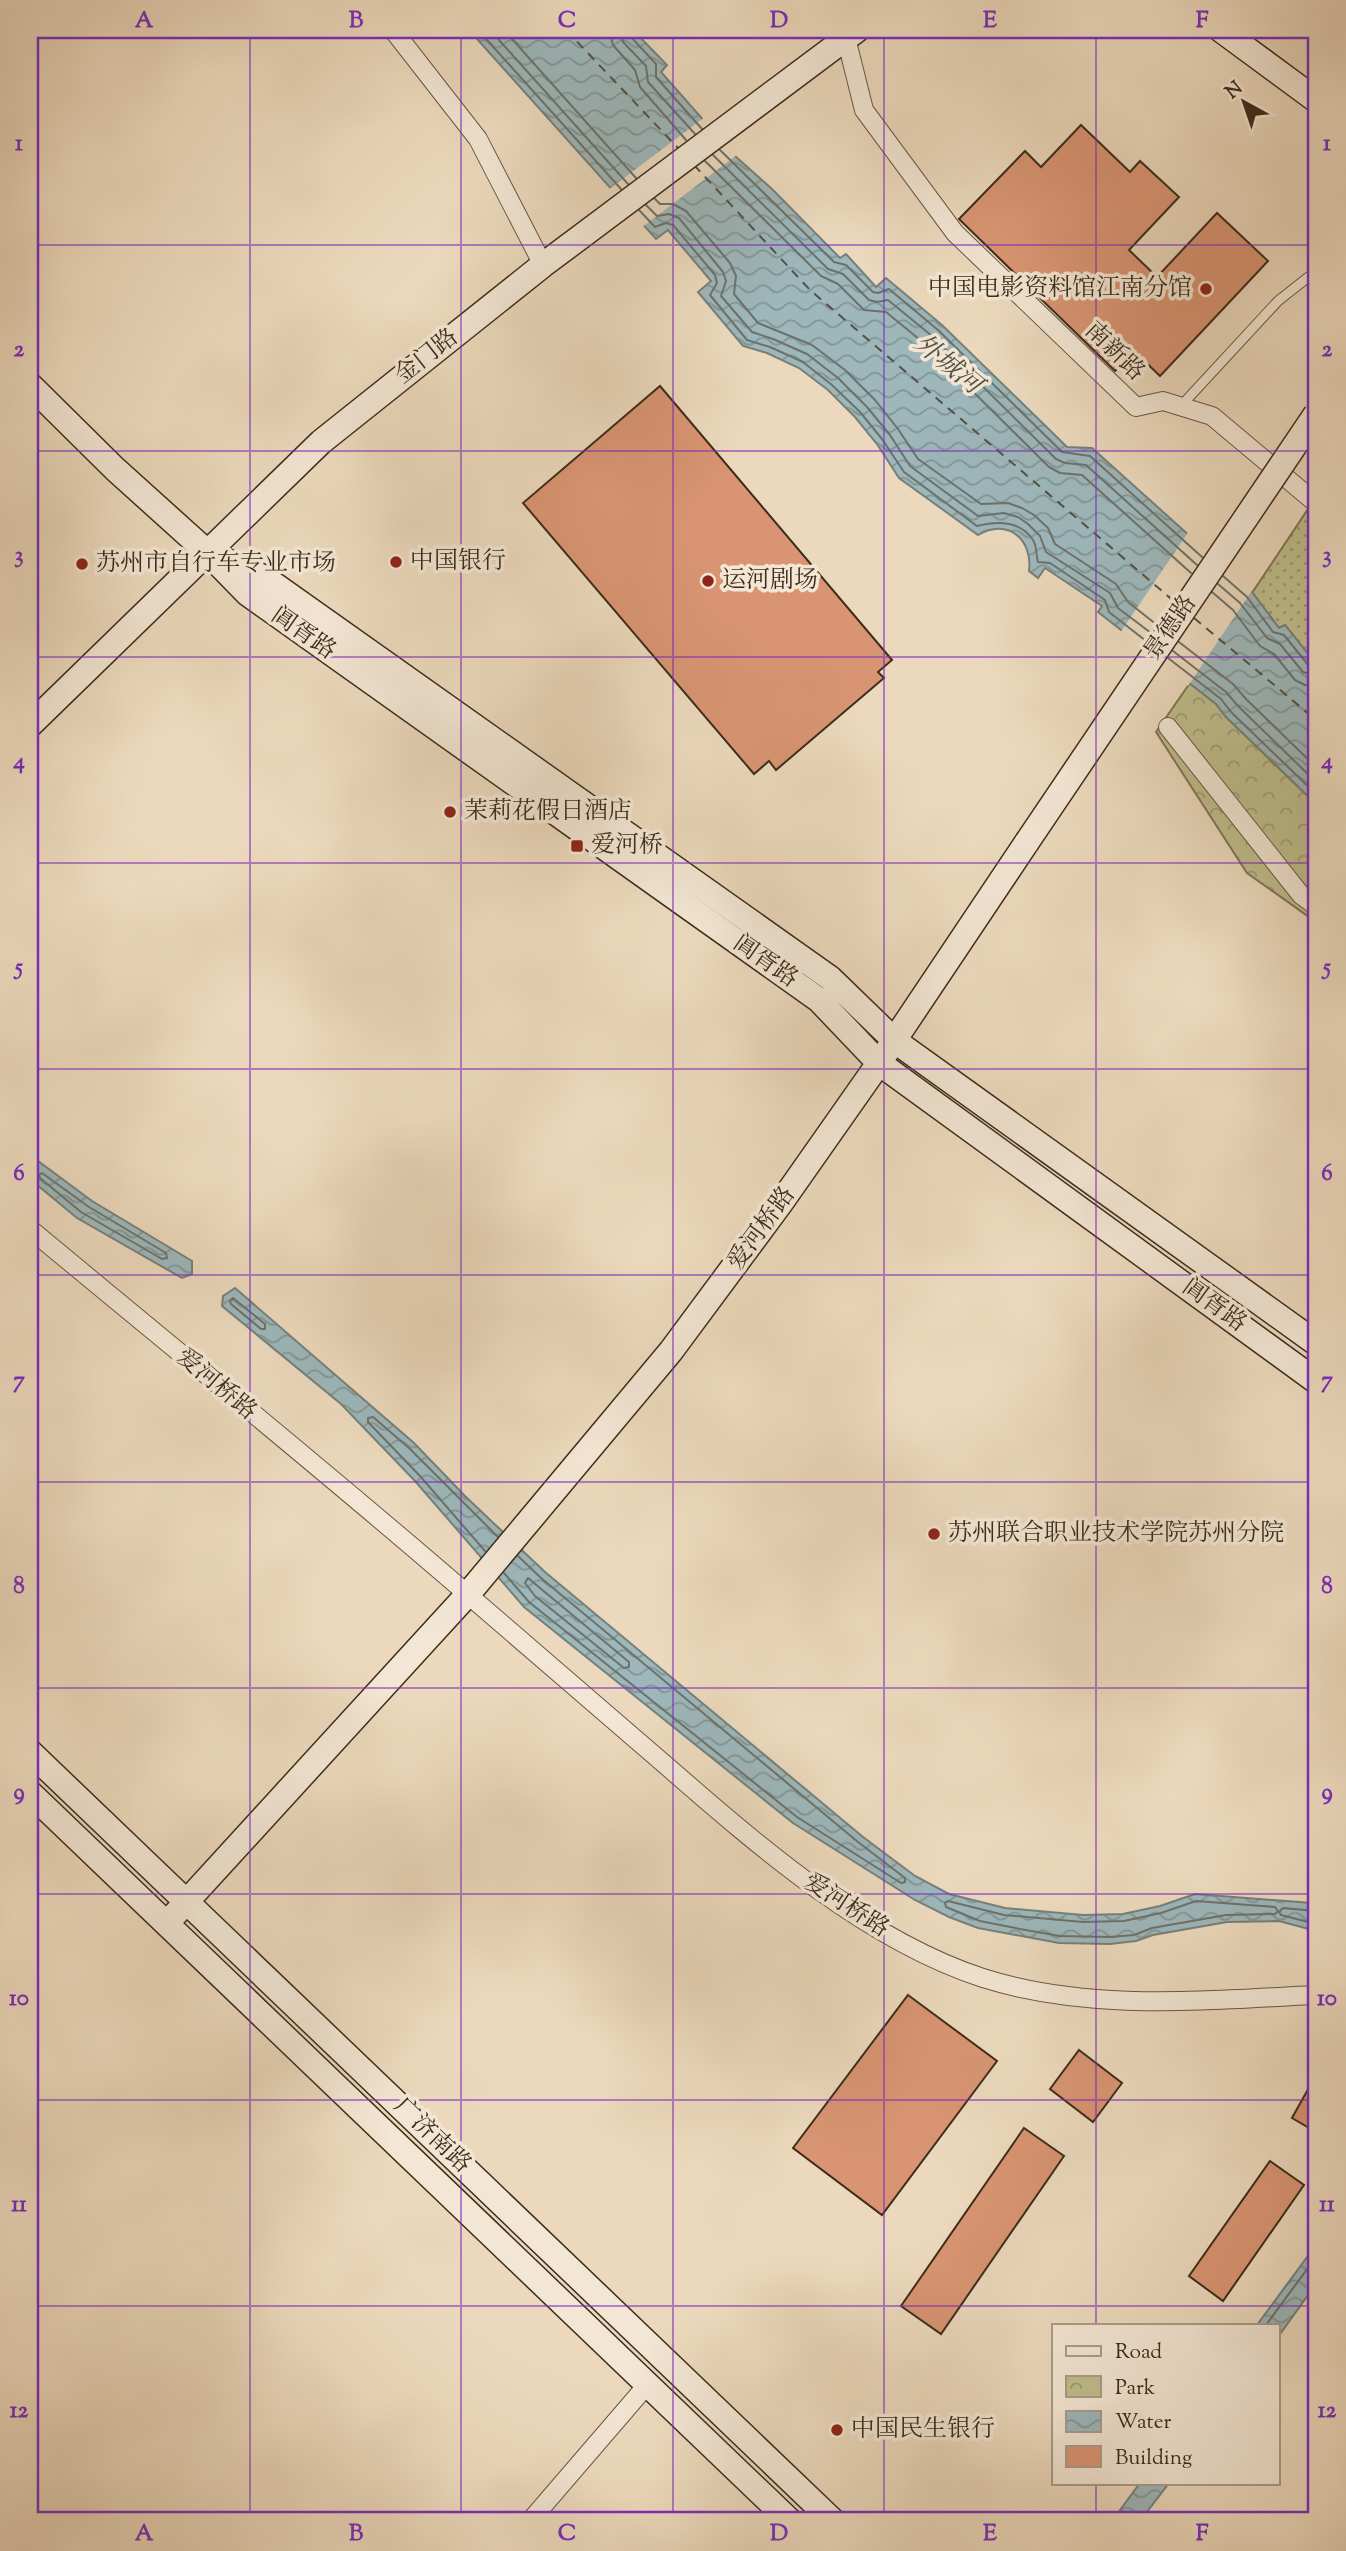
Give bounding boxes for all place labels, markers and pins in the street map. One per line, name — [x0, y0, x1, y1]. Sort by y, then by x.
place label: 中国电影资料馆江南分馆 — [928, 272, 1192, 306]
marker: 中国电影资料馆江南分馆 — [1198, 281, 1214, 297]
place label: 中国银行 — [410, 545, 506, 579]
place label: 苏州市自行车专业市场 — [96, 547, 336, 581]
marker: 中国银行 — [388, 554, 404, 570]
marker: 苏州市自行车专业市场 — [74, 556, 90, 572]
place label: 运河剧场 — [722, 564, 818, 598]
marker: 运河剧场 — [700, 573, 716, 589]
place label: 茉莉花假日酒店 — [464, 795, 632, 829]
marker: 茉莉花假日酒店 — [442, 804, 458, 820]
place label: 爱河桥 — [591, 829, 663, 863]
marker: 爱河桥 — [569, 838, 585, 854]
place label: 苏州联合职业技术学院苏州分院 — [948, 1517, 1284, 1551]
marker: 苏州联合职业技术学院苏州分院 — [926, 1526, 942, 1542]
place label: 中国民生银行 — [851, 2413, 995, 2447]
marker: 中国民生银行 — [829, 2422, 845, 2438]

